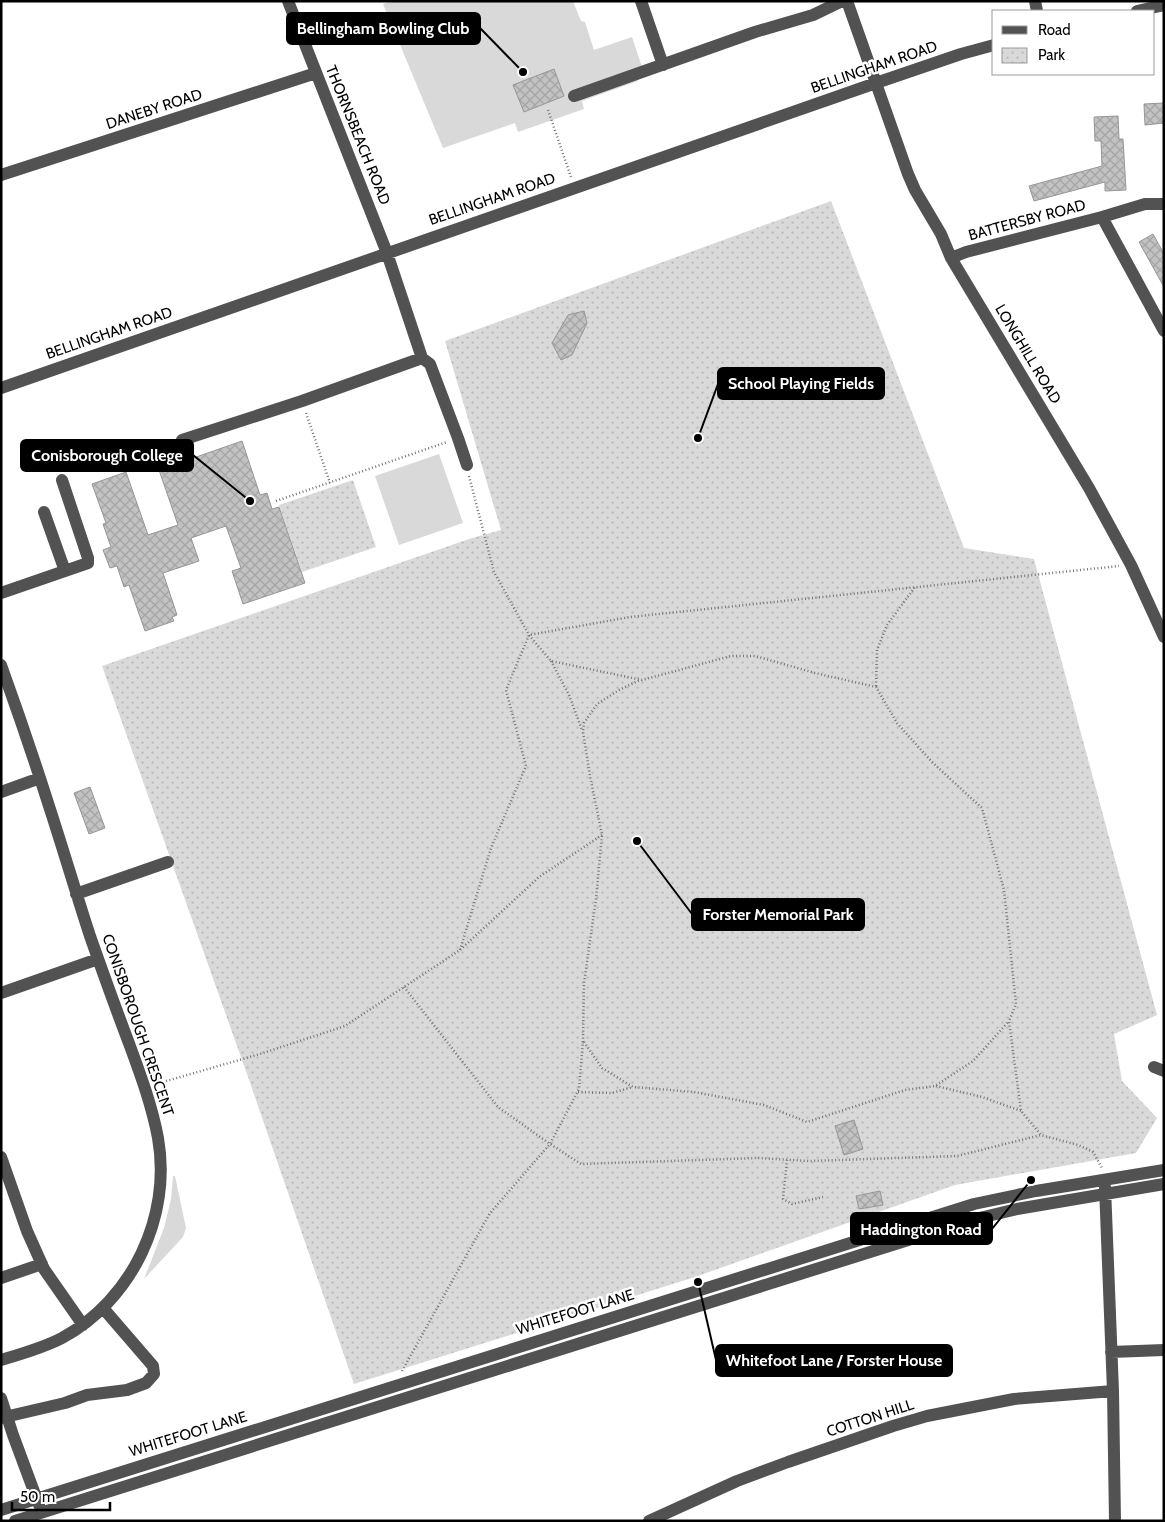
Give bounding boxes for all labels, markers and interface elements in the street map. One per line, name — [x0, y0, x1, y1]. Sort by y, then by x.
legend — [992, 10, 1155, 75]
callout: Bellingham Bowling Club — [287, 13, 480, 44]
text: Bellingham Bowling Club — [297, 19, 469, 38]
text: Road — [1038, 21, 1071, 39]
street label: BELLINGHAM ROAD — [808, 37, 940, 97]
text: Park — [1038, 46, 1065, 64]
street label: THORNSBEACH ROAD — [322, 63, 394, 207]
street label: DANEBY ROAD — [104, 85, 204, 133]
street label: BELLINGHAM ROAD — [426, 169, 558, 229]
street label: BATTERSBY ROAD — [966, 196, 1088, 244]
street label: LONGHILL ROAD — [991, 301, 1065, 407]
street label: BELLINGHAM ROAD — [43, 303, 175, 363]
callout: School Playing Fields — [718, 368, 884, 399]
text: School Playing Fields — [728, 374, 874, 393]
callout: Conisborough College — [21, 440, 193, 471]
text: Conisborough College — [31, 446, 183, 465]
callout: Forster Memorial Park — [692, 899, 864, 930]
text: Forster Memorial Park — [702, 905, 854, 924]
street label: CONISBOROUGH CRESCENT — [98, 932, 178, 1118]
callout: Haddington Road — [851, 1213, 992, 1244]
text: Haddington Road — [860, 1220, 982, 1239]
street label: WHITEFOOT LANE — [514, 1286, 636, 1338]
callout: Whitefoot Lane / Forster House — [716, 1345, 952, 1376]
text: Whitefoot Lane / Forster House — [726, 1351, 942, 1370]
street label: COTTON HILL — [824, 1395, 916, 1441]
street label: WHITEFOOT LANE — [127, 1408, 249, 1460]
scale bar — [12, 1480, 110, 1512]
text: 50 m — [20, 1488, 55, 1506]

